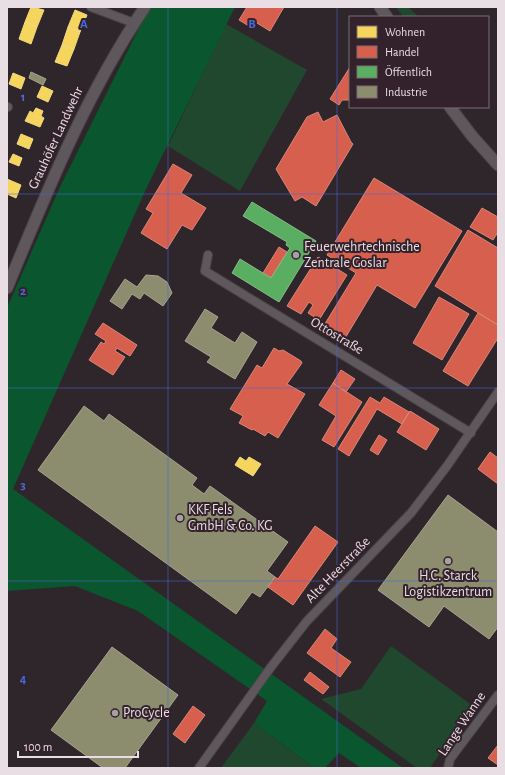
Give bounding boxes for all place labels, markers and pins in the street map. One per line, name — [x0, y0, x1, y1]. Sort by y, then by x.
place label: Feuerwehrtechnische Zentrale Goslar — [304, 240, 420, 270]
marker: Feuerwehrtechnische Zentrale Goslar — [291, 250, 301, 260]
place label: KKF Fels GmbH & Co. KG — [188, 503, 273, 533]
marker: KKF Fels GmbH & Co. KG — [175, 513, 185, 523]
marker: H.C. Starck Logistikzentrum — [443, 556, 453, 566]
place label: H.C. Starck Logistikzentrum — [404, 569, 492, 599]
place label: ProCycle — [123, 706, 170, 720]
marker: ProCycle — [110, 708, 120, 718]

